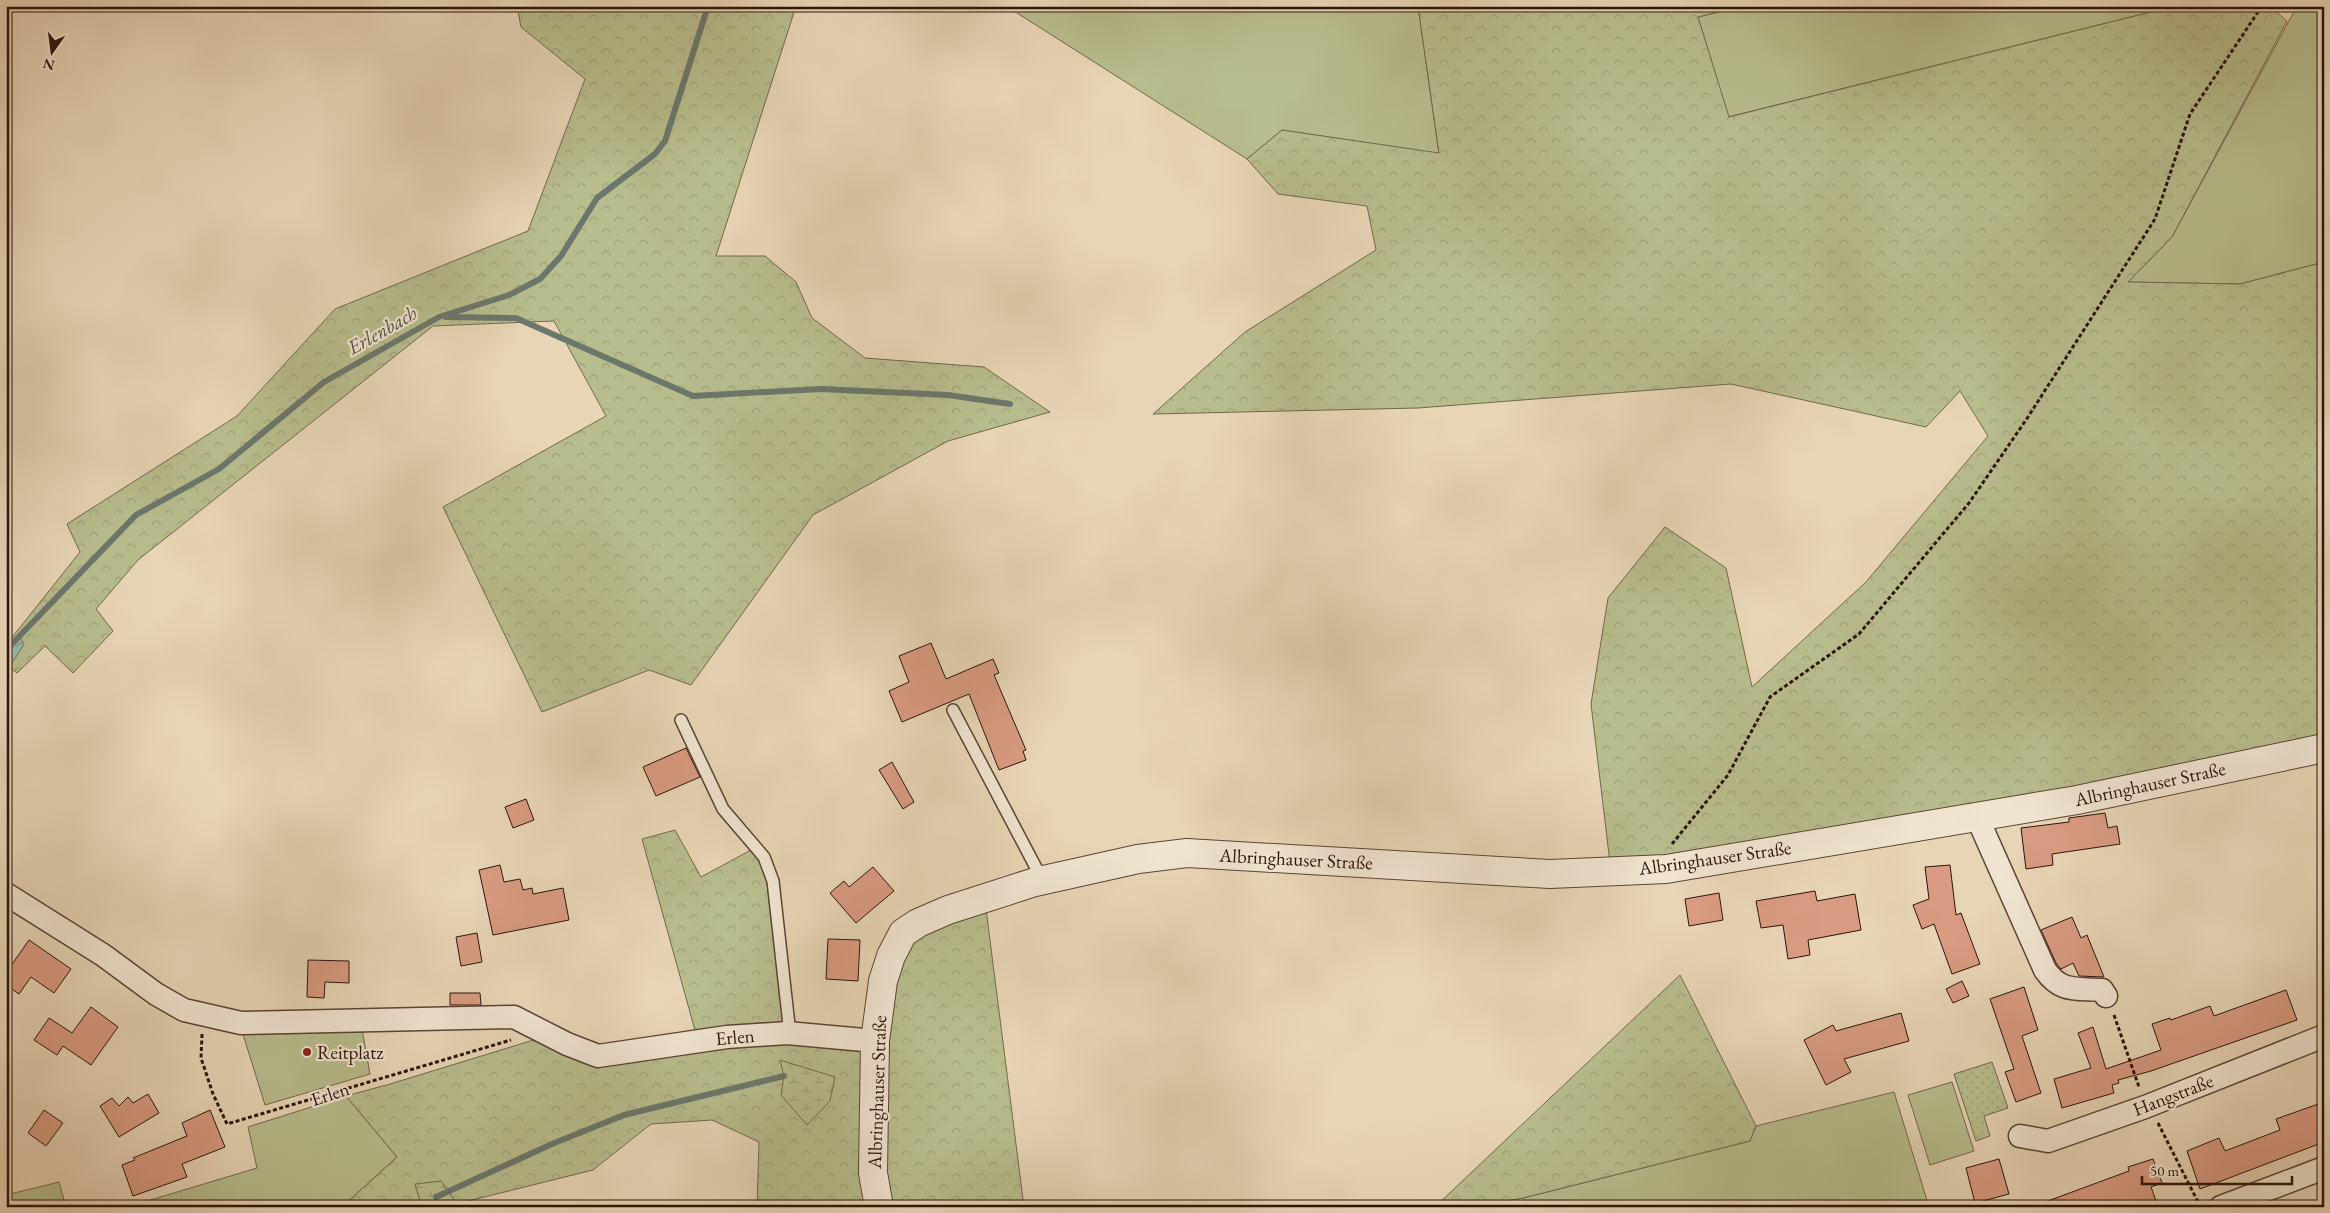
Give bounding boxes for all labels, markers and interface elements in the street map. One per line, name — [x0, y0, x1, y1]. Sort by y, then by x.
north arrow — [28, 28, 78, 78]
text: N — [41, 54, 57, 75]
water label: Erlenbach — [342, 300, 422, 361]
street label: Albringhauser Straße — [2071, 756, 2228, 812]
street label: Albringhauser Straße — [1636, 835, 1793, 881]
street label: Albringhauser Straße — [1218, 842, 1373, 876]
street label: Albringhauser Straße — [862, 1015, 892, 1170]
street label: Erlen — [714, 1023, 756, 1051]
place label: Reitplatz — [317, 1040, 384, 1065]
marker: Reitplatz — [301, 1046, 313, 1058]
street label: Hangstraße — [2129, 1068, 2217, 1122]
street label: Erlen — [308, 1076, 352, 1112]
scale bar — [2142, 1153, 2292, 1185]
text: 50 m — [2150, 1161, 2179, 1180]

